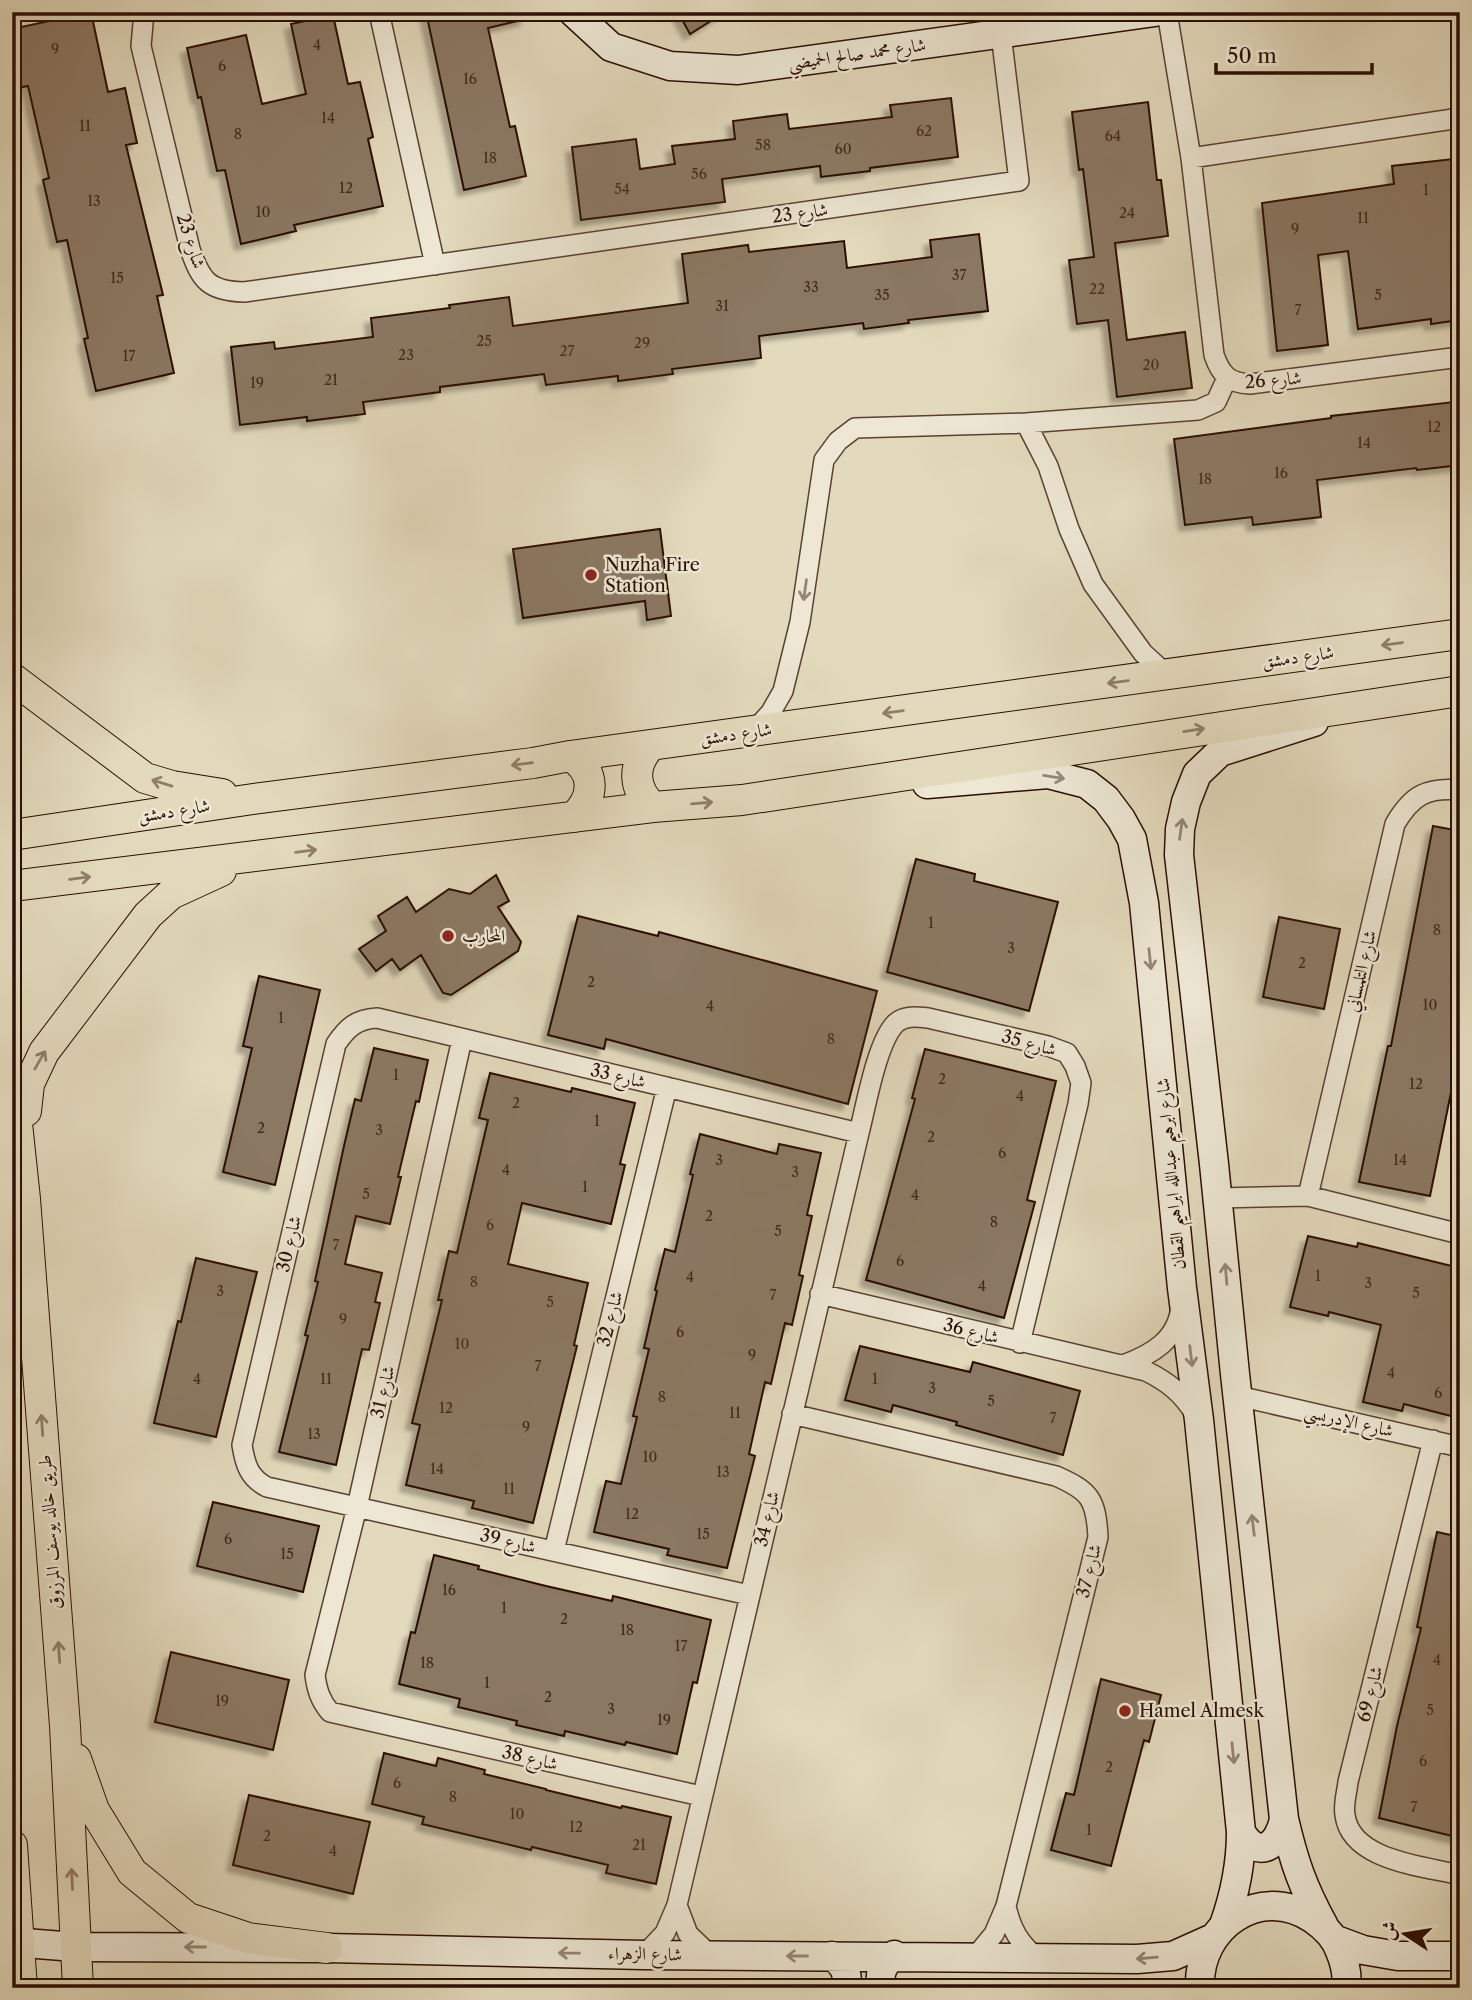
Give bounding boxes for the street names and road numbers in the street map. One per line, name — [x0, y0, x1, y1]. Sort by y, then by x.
street label: شارع محمد صالح الحميضي — [787, 33, 928, 80]
street label: شارع 23 — [771, 198, 830, 232]
street label: شارع 23 — [168, 211, 210, 272]
street label: شارع 26 — [1244, 367, 1303, 397]
street label: شارع دمشق — [1261, 641, 1336, 677]
street label: شارع دمشق — [699, 718, 774, 754]
street label: شارع دمشق — [137, 794, 212, 831]
street label: شارع التلمساني — [1341, 928, 1385, 1015]
street label: شارع 35 — [998, 1025, 1059, 1065]
street label: شارع 33 — [587, 1059, 648, 1097]
street label: شارع ابرهيم عبدالله ابراهيم القطان — [1152, 1077, 1197, 1271]
street label: شارع 30 — [272, 1214, 310, 1275]
street label: شارع 32 — [593, 1289, 631, 1350]
street label: شارع 36 — [940, 1313, 1001, 1352]
street label: شارع 31 — [366, 1363, 404, 1421]
street label: شارع الإدريسي — [1301, 1400, 1396, 1448]
street label: طريق خالد يوسف المرزوق — [34, 1454, 67, 1610]
street label: شارع 34 — [750, 1489, 788, 1550]
street label: شارع 39 — [477, 1524, 538, 1562]
street label: شارع 37 — [1072, 1542, 1110, 1601]
street label: شارع 69 — [1352, 1664, 1391, 1725]
street label: شارع 38 — [499, 1741, 560, 1779]
street label: شارع الزهراء — [608, 1942, 682, 1970]

